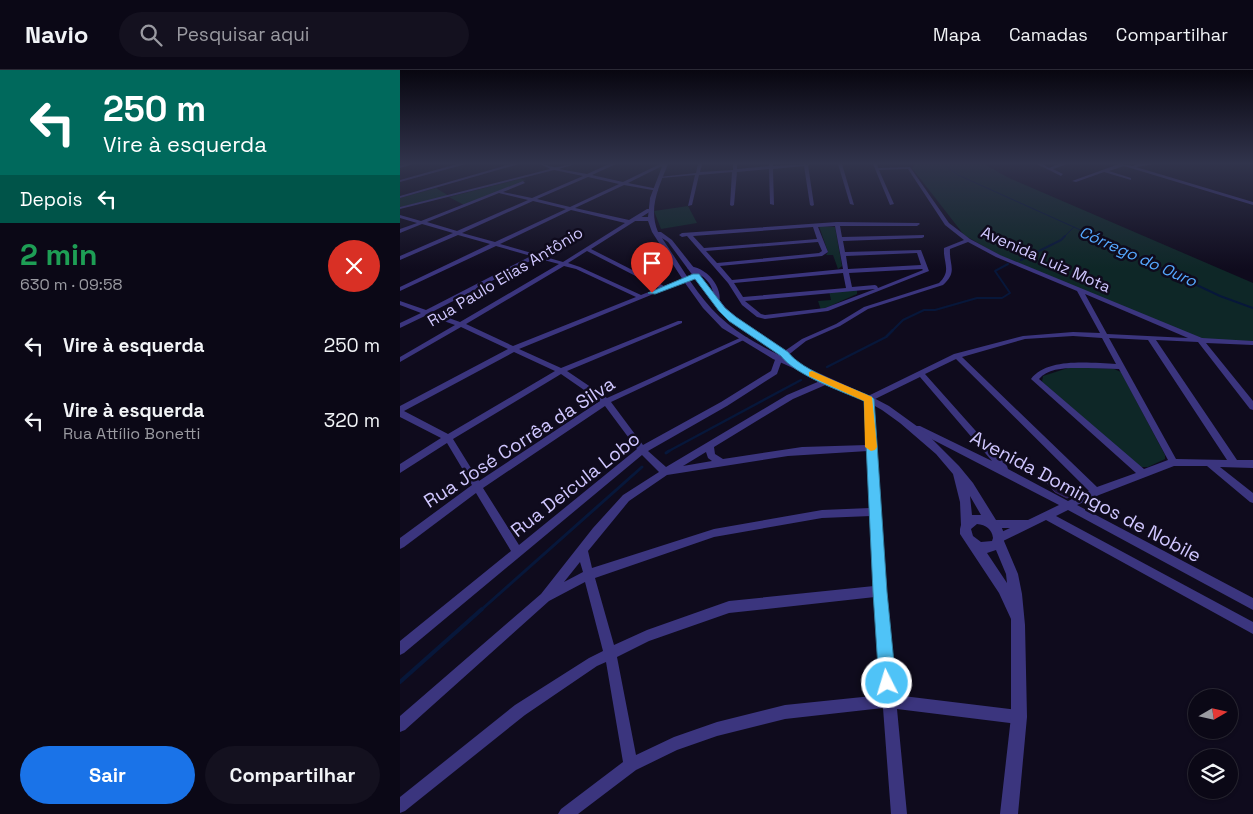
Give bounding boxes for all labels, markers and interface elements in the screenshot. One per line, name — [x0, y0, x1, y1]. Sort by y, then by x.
search box — [119, 12, 469, 57]
text: Navio — [25, 19, 89, 50]
icon: search — [137, 21, 165, 49]
text: Pesquisar aqui — [177, 22, 310, 47]
text: Mapa — [933, 23, 981, 46]
text: Camadas — [1009, 23, 1088, 46]
text: Compartilhar — [1116, 23, 1228, 46]
text: 250 m — [103, 87, 206, 131]
icon: left — [20, 90, 85, 155]
text: Vire à esquerda — [103, 130, 267, 158]
icon: left — [93, 185, 121, 213]
text: Depois — [20, 187, 83, 212]
street label: Avenida Luiz Mota — [978, 221, 1114, 297]
water label: Córrego do Ouro — [1076, 221, 1201, 292]
street label: Rua Paulo Elias Antônio — [424, 222, 587, 331]
text: 2 min — [20, 235, 98, 274]
button: close — [328, 240, 380, 292]
pin — [631, 242, 673, 293]
icon: arrive — [638, 249, 666, 277]
text: 630 m · 09:58 — [20, 274, 122, 295]
icon: left — [20, 332, 48, 360]
text: Vire à esquerda — [63, 333, 205, 358]
text: 250 m — [324, 333, 380, 358]
street label: Rua José Corrêa da Silva — [419, 371, 620, 514]
text: Vire à esquerda — [63, 398, 205, 423]
icon: left — [20, 407, 48, 435]
text: 320 m — [324, 408, 380, 433]
text: Rua Attílio Bonetti — [63, 423, 201, 444]
street label: Avenida Domingos de Nobile — [966, 425, 1206, 568]
street label: Rua Deicula Lobo — [506, 426, 645, 543]
position arrow — [860, 656, 912, 708]
north arrow — [1188, 689, 1238, 739]
map controls — [1188, 689, 1238, 799]
button: Sair — [20, 746, 195, 804]
button: Compartilhar — [205, 746, 380, 804]
button: layers — [1188, 749, 1238, 799]

